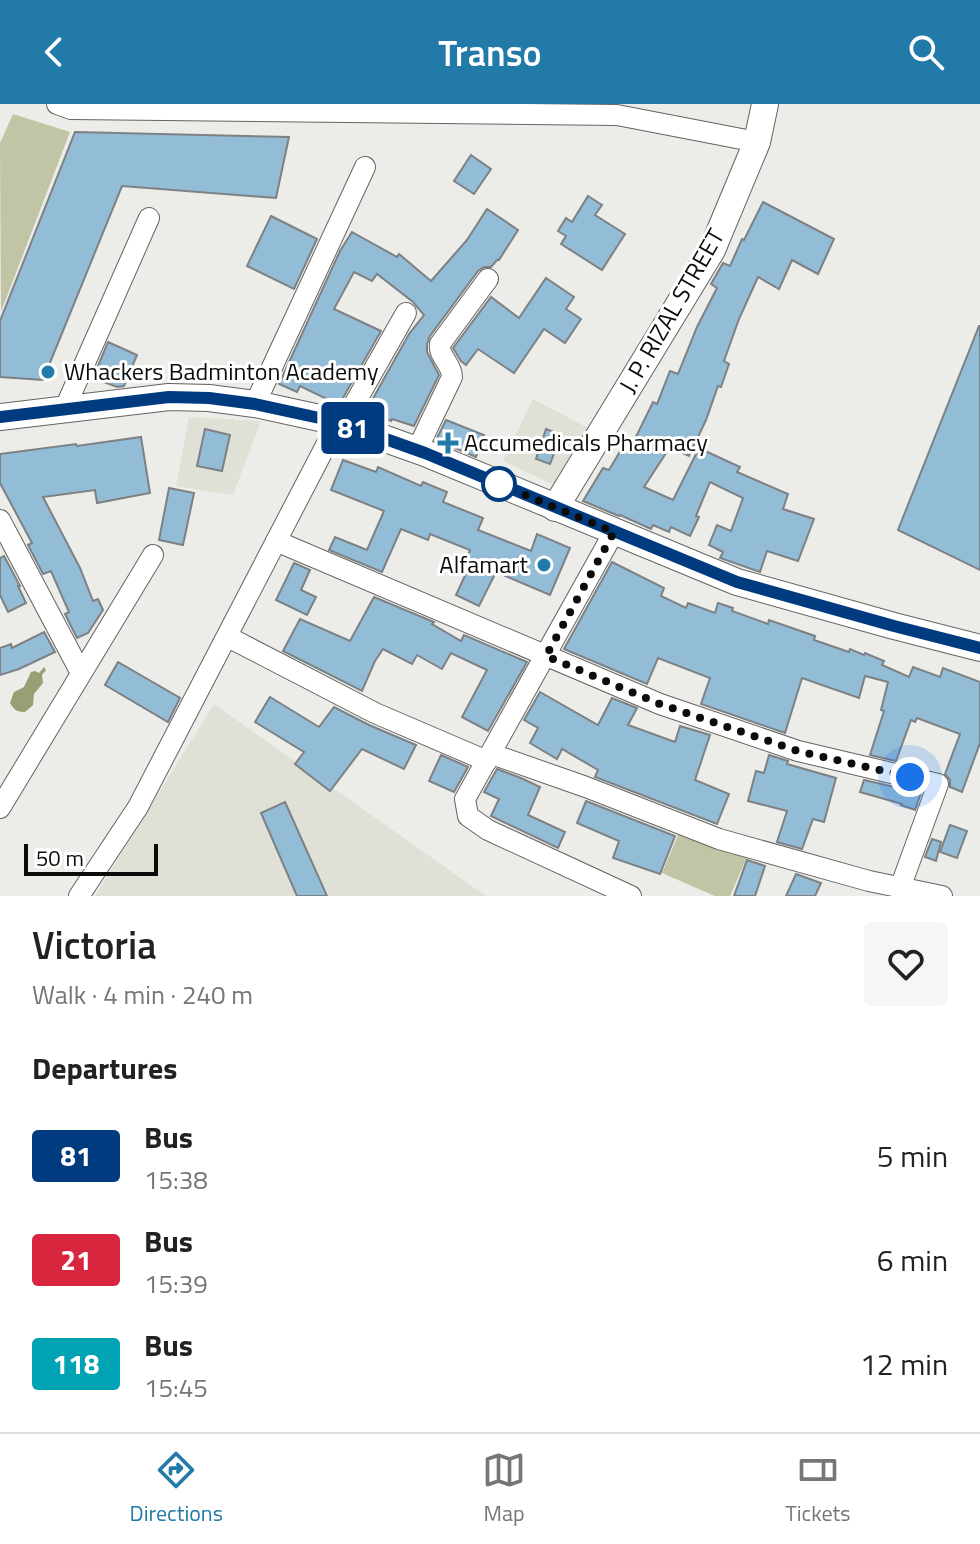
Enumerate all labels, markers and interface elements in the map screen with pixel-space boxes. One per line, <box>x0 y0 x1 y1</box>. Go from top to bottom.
text: Transo <box>438 25 542 80</box>
icon: back <box>32 30 76 74</box>
icon: search <box>904 30 948 74</box>
street label: J. P. RIZAL STREET <box>609 221 733 399</box>
place label: Whackers Badminton Academy <box>64 353 379 389</box>
marker: Whackers Badminton Academy <box>39 363 57 381</box>
line badge: 81 <box>317 402 389 454</box>
text: 81 <box>337 406 369 449</box>
place label: Accumedicals Pharmacy <box>464 424 708 460</box>
marker: Accumedicals Pharmacy <box>439 434 457 452</box>
unlabelled marker <box>482 467 516 501</box>
place label: Alfamart <box>439 546 529 582</box>
marker: Alfamart <box>535 556 553 574</box>
your location <box>890 757 930 797</box>
scale bar <box>24 840 158 876</box>
text: 50 m <box>36 841 84 875</box>
text: Victoria <box>32 916 156 974</box>
button: heart <box>864 922 948 1006</box>
text: Walk · 4 min · 240 m <box>32 975 253 1014</box>
text: Departures <box>32 1045 177 1091</box>
text: Bus <box>144 1114 193 1160</box>
text: 5 min <box>877 1133 948 1179</box>
text: 81 <box>60 1134 92 1177</box>
text: 15:38 <box>144 1160 208 1199</box>
text: Bus <box>144 1218 193 1264</box>
text: 6 min <box>877 1237 948 1283</box>
text: 21 <box>60 1238 92 1281</box>
text: 15:39 <box>144 1264 208 1303</box>
text: Bus <box>144 1322 193 1368</box>
text: 12 min <box>860 1341 948 1387</box>
text: 118 <box>52 1342 100 1385</box>
text: 15:45 <box>144 1368 208 1407</box>
tab: Directions <box>130 1448 223 1530</box>
tab: Map <box>482 1448 526 1530</box>
tab: Tickets <box>785 1448 850 1530</box>

